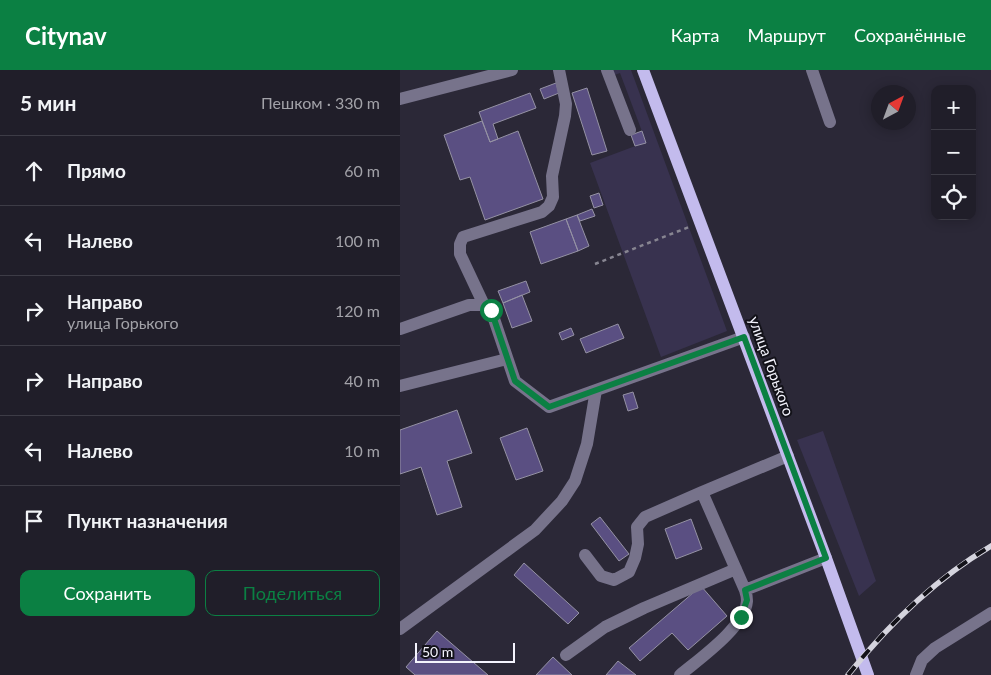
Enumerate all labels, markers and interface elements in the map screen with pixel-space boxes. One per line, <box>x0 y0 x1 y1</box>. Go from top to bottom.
text: Citynav <box>25 21 107 50</box>
text: Карта <box>671 24 719 46</box>
text: Маршрут <box>747 24 826 46</box>
text: Сохранённые <box>854 24 966 46</box>
north arrow <box>871 85 916 130</box>
map controls <box>931 85 976 220</box>
button: + <box>931 85 976 130</box>
text: 5 мин <box>20 90 77 115</box>
text: Пешком · 330 m <box>261 93 380 112</box>
button: − <box>931 130 976 175</box>
icon: ahead <box>20 157 48 185</box>
text: Прямо <box>67 159 126 182</box>
text: 60 m <box>344 161 380 180</box>
button: locate <box>931 175 976 220</box>
icon: left <box>20 227 48 255</box>
text: Налево <box>67 229 133 252</box>
text: 100 m <box>335 231 380 250</box>
text: Направо <box>67 290 143 313</box>
icon: right <box>20 297 48 325</box>
route start <box>480 299 503 322</box>
text: 120 m <box>335 301 380 320</box>
text: улица Горького <box>67 313 179 332</box>
street label: улица Горького <box>746 314 798 418</box>
icon: right <box>20 367 48 395</box>
text: Направо <box>67 369 143 392</box>
text: 40 m <box>344 371 380 390</box>
icon: left <box>20 437 48 465</box>
text: Налево <box>67 439 133 462</box>
text: 10 m <box>344 441 380 460</box>
icon: arrive <box>20 507 48 535</box>
text: Пункт назначения <box>67 509 228 532</box>
button: Сохранить <box>20 570 195 616</box>
button: Поделиться <box>205 570 380 616</box>
route end <box>730 606 753 629</box>
scale bar <box>415 640 515 663</box>
text: 50 m <box>422 643 453 660</box>

